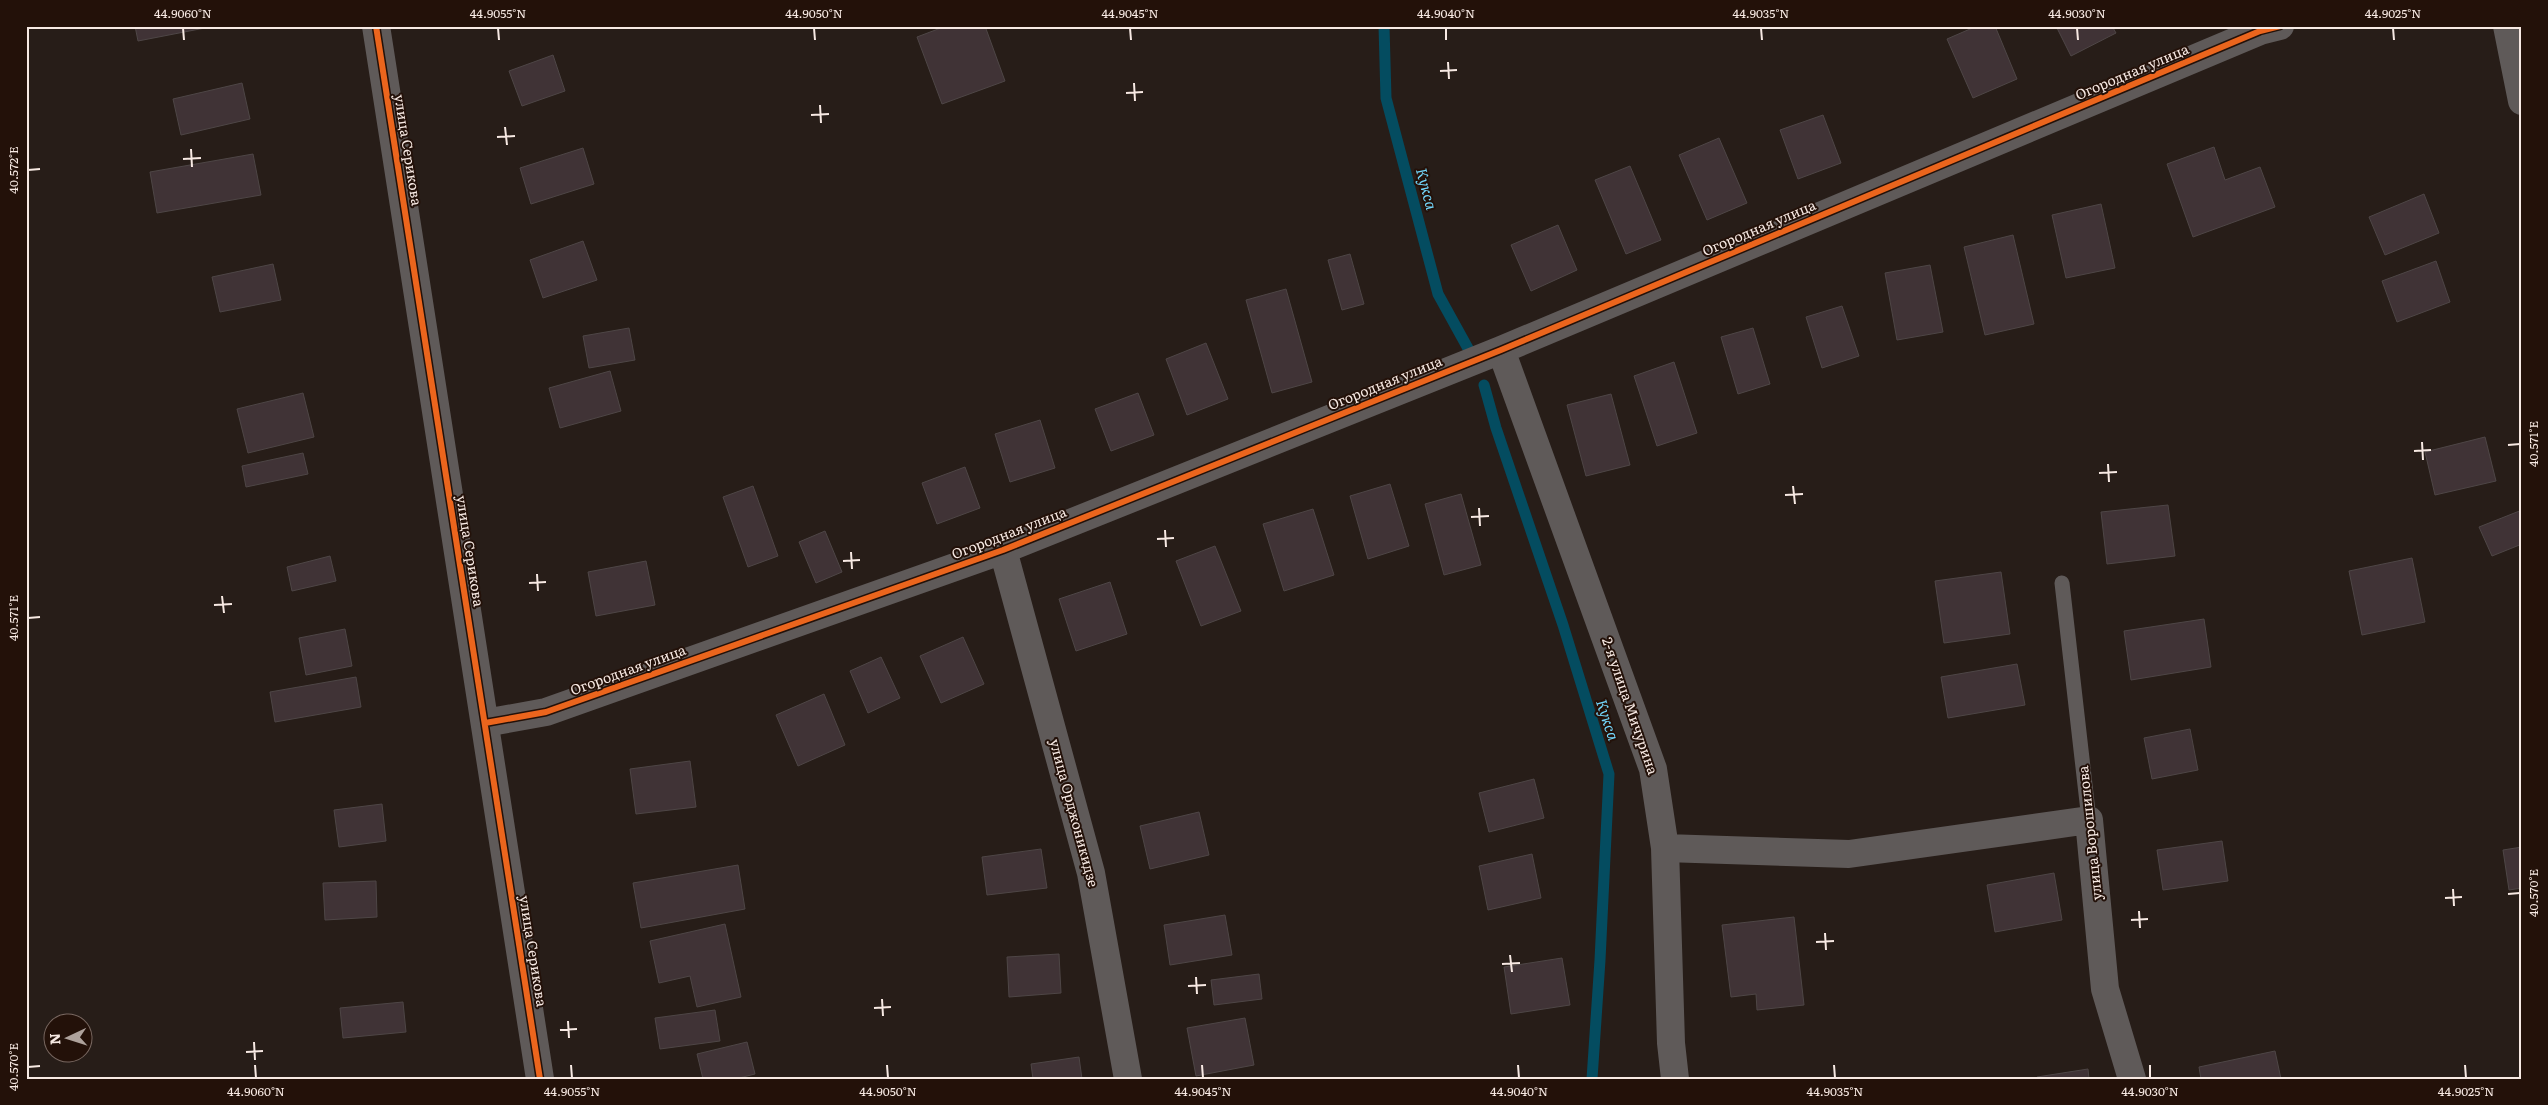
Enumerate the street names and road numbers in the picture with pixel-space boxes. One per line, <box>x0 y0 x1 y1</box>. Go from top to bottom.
street label: Огородная улица <box>2072 38 2192 104</box>
street label: улица Серикова <box>390 93 428 207</box>
street label: Огородная улица <box>1699 194 1819 260</box>
street label: Огородная улица <box>1324 350 1445 414</box>
street label: улица Серикова <box>452 494 490 608</box>
street label: Огородная улица <box>948 501 1070 563</box>
street label: 2-я улица Мичурина <box>1598 634 1664 777</box>
street label: Огородная улица <box>567 639 689 699</box>
street label: улица Орджоникидзе <box>1046 736 1104 889</box>
street label: улица Ворошилова <box>2072 764 2106 901</box>
street label: улица Серикова <box>515 894 553 1008</box>

